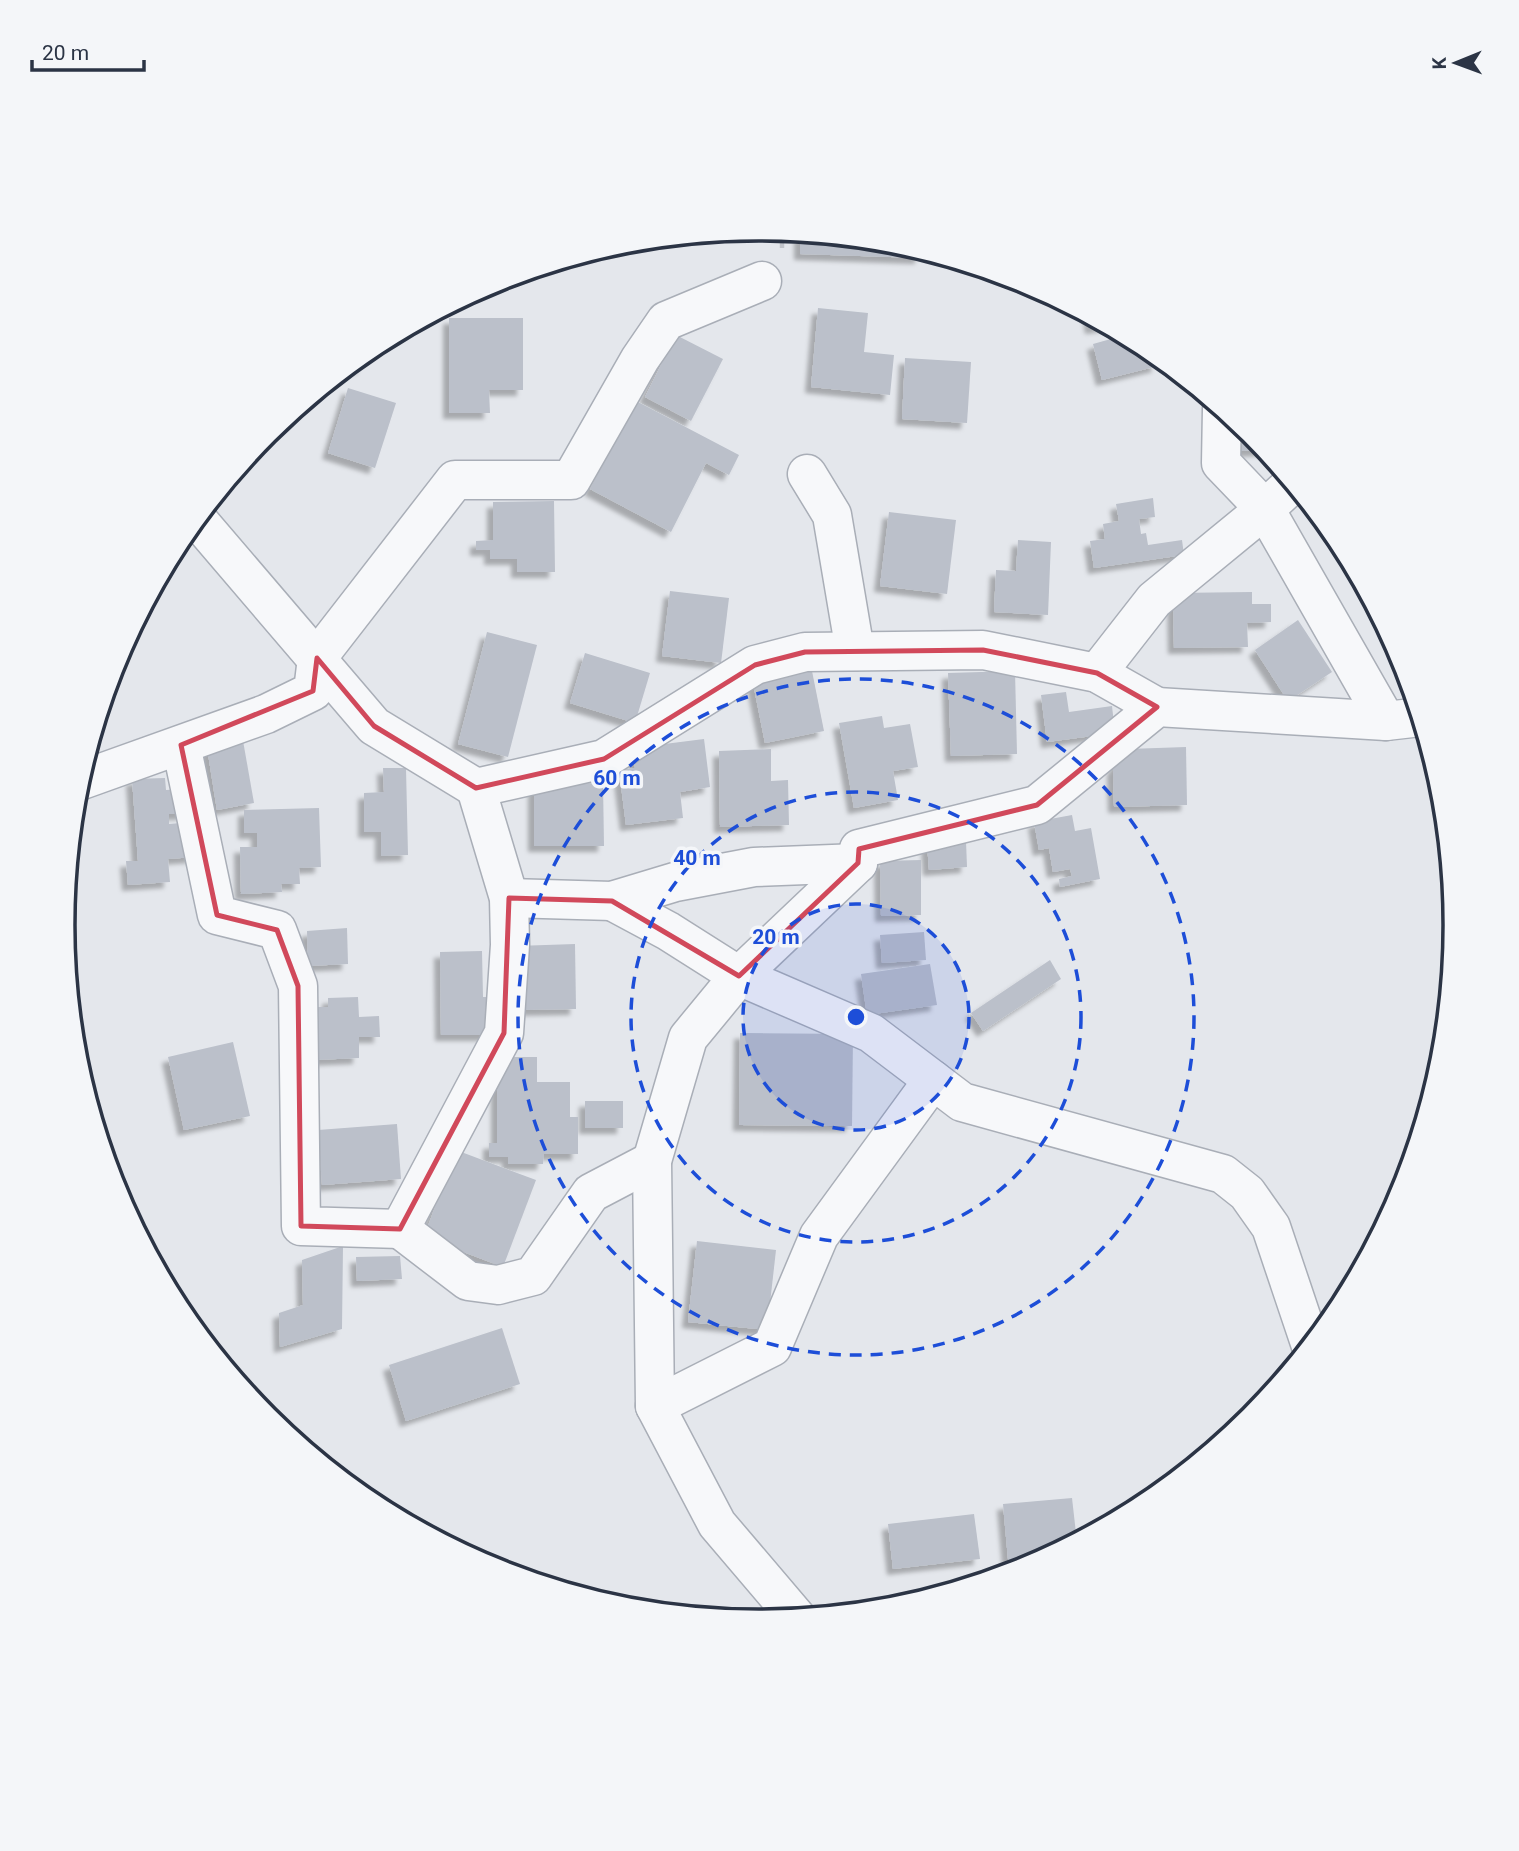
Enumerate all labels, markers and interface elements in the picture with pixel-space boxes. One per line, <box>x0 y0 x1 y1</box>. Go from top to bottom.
scale bar <box>32 28 144 72</box>
north arrow <box>1421 28 1491 98</box>
text: 20 m <box>42 41 89 65</box>
text: K <box>1428 56 1451 70</box>
text: 60 m <box>593 766 641 790</box>
text: 40 m <box>673 846 721 870</box>
text: 20 m <box>752 925 800 949</box>
centre of rings <box>844 1005 868 1029</box>

